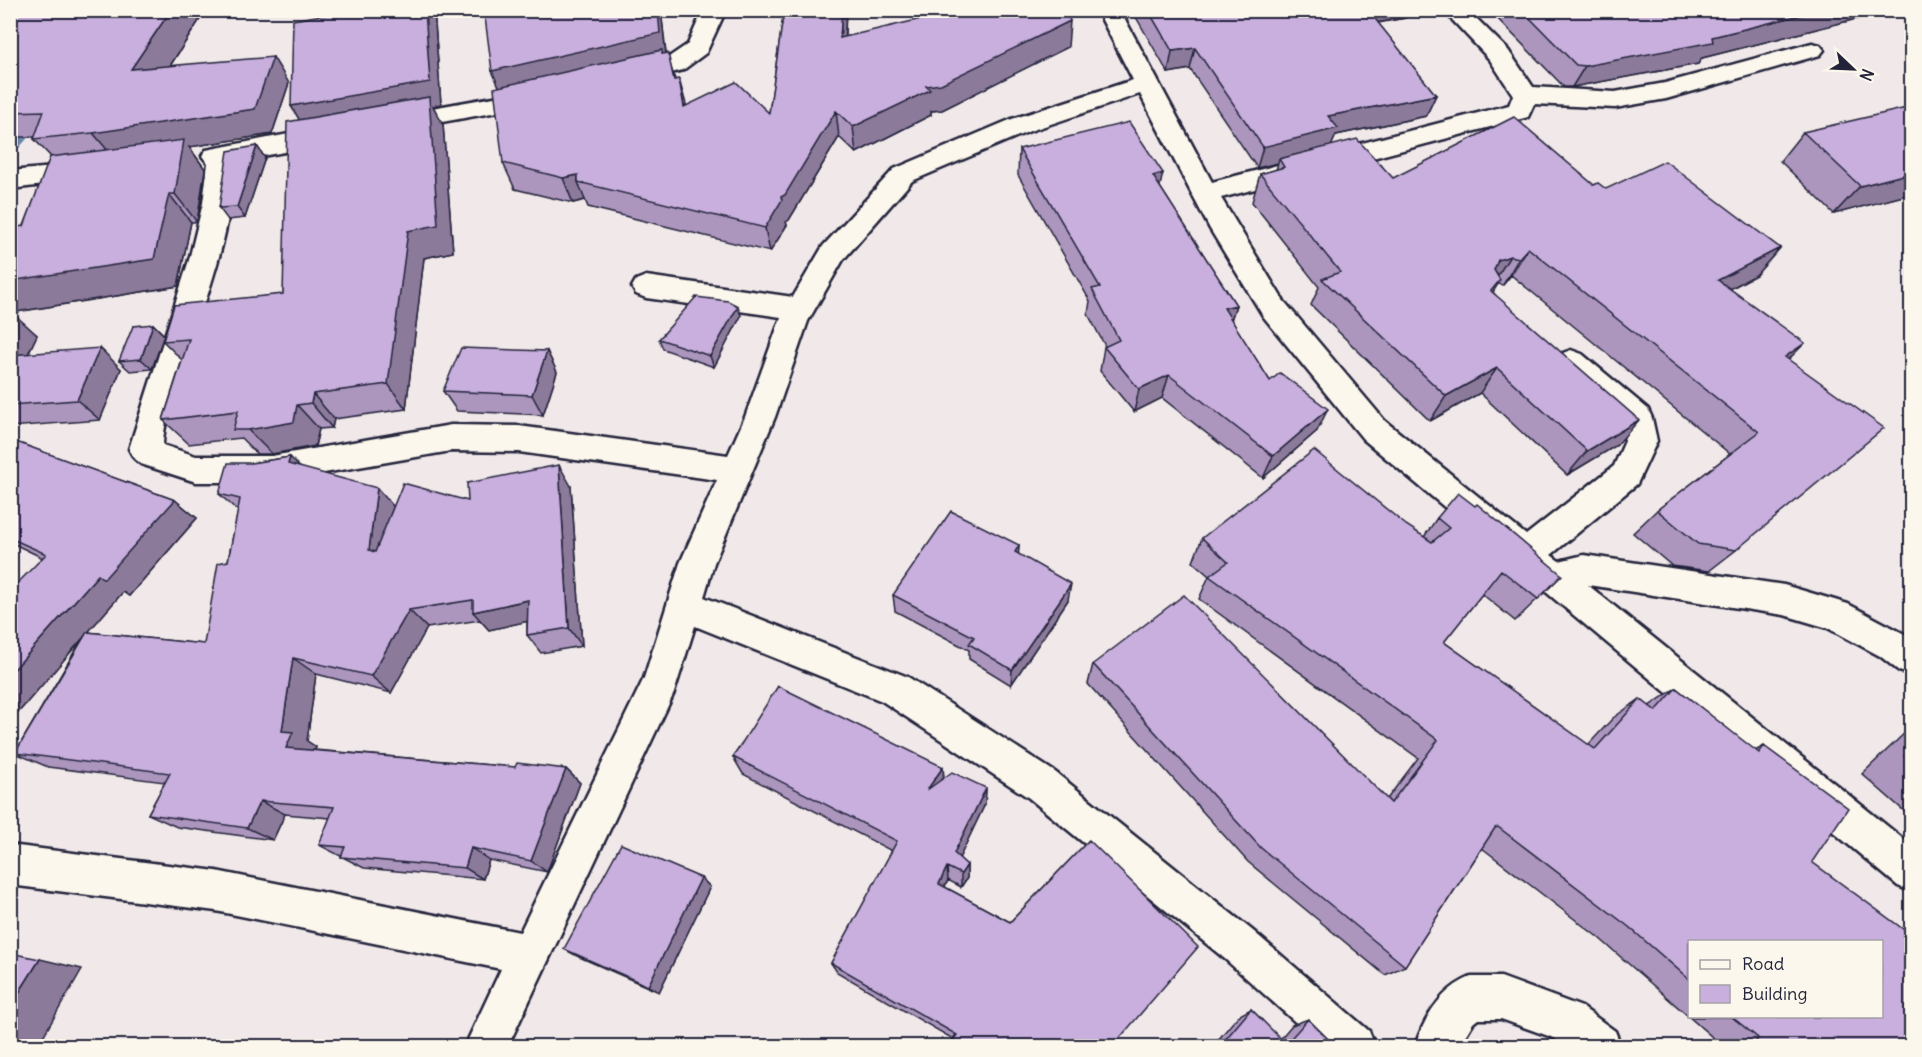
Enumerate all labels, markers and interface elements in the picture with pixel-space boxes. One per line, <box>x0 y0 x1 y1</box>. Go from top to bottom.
north arrow <box>1823 39 1883 99</box>
text: N <box>1855 66 1878 84</box>
legend <box>1688 940 1883 1018</box>
text: Road <box>1742 952 1785 975</box>
text: Building <box>1742 982 1807 1005</box>

